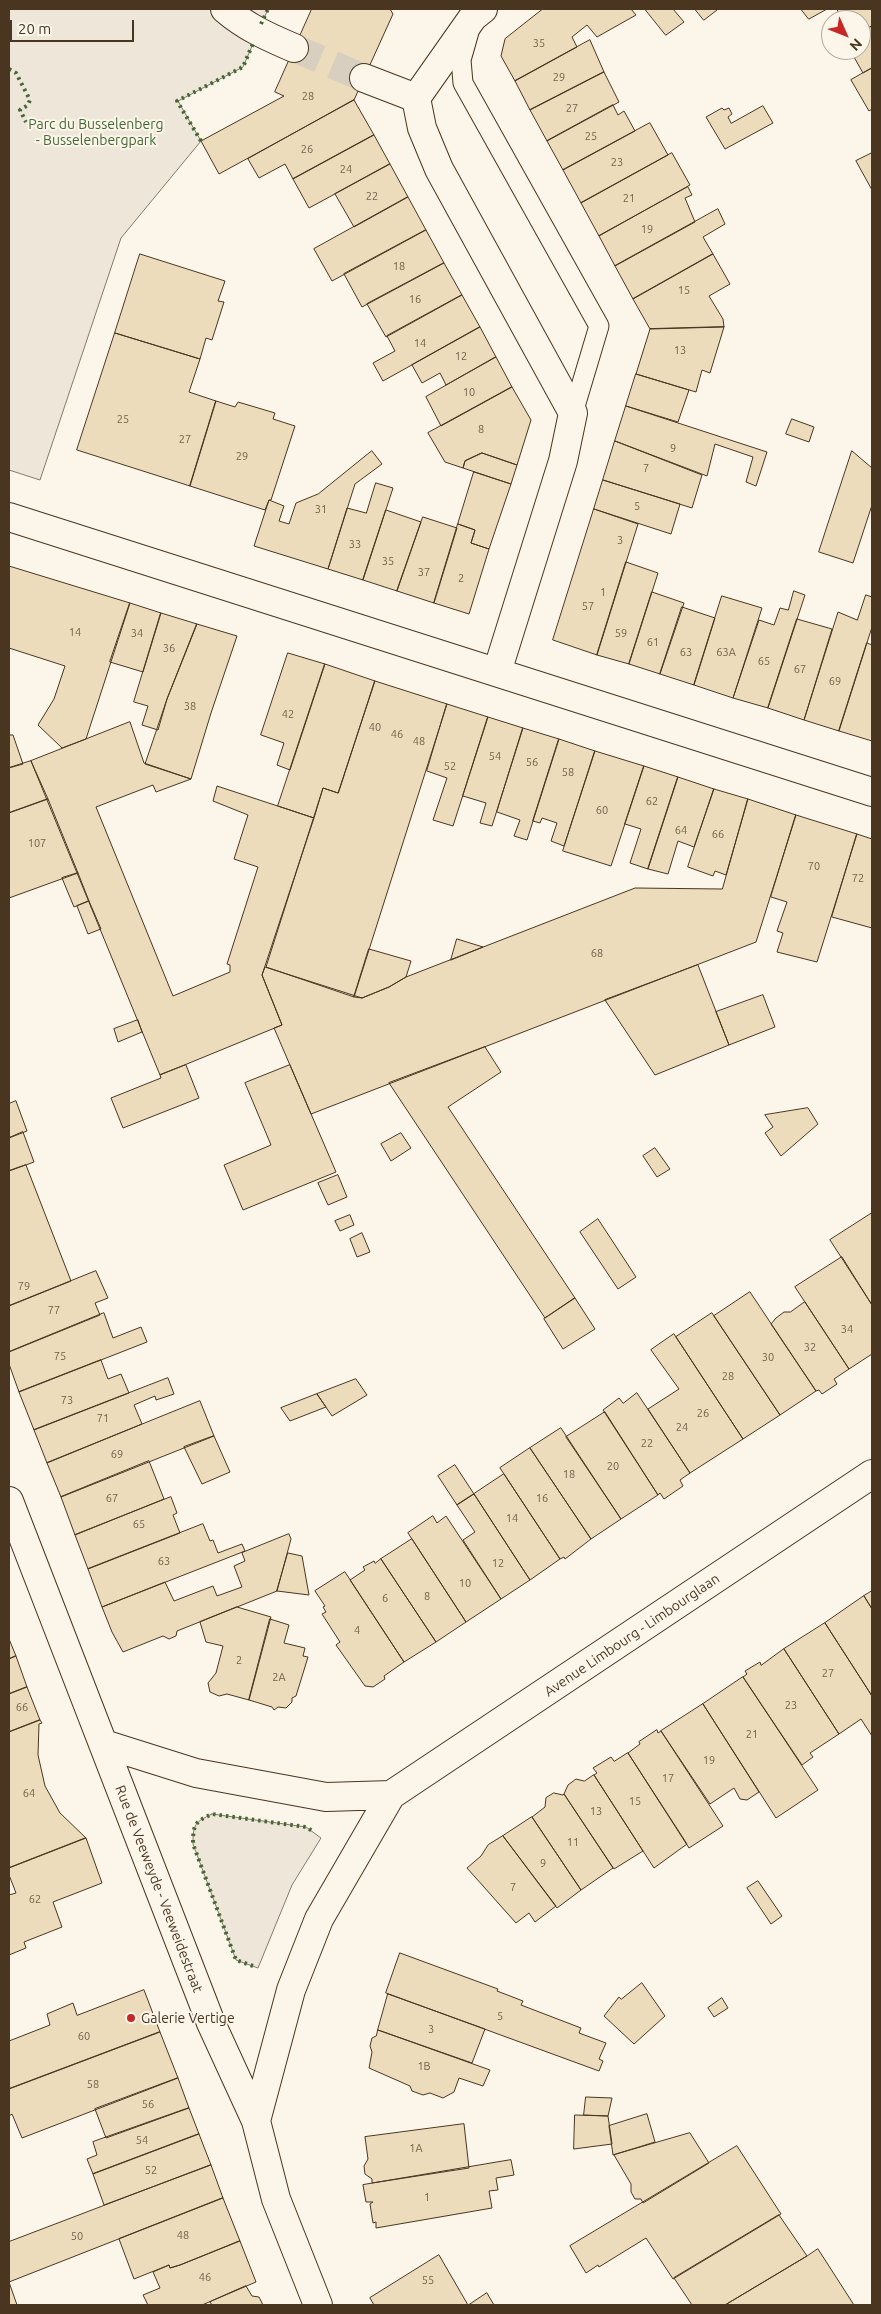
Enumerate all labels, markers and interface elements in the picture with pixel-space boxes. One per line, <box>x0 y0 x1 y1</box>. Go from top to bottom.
scale bar <box>12 10 136 42</box>
north arrow <box>821 10 871 60</box>
text: 20 m <box>18 20 51 37</box>
text: N <box>847 35 865 54</box>
house number: 35 <box>533 36 545 50</box>
house number: 29 <box>553 70 565 84</box>
house number: 28 <box>302 89 314 103</box>
house number: 27 <box>566 101 578 115</box>
park label: Parc du Busselenberg - Busselenbergpark <box>28 116 164 148</box>
house number: 25 <box>585 129 597 143</box>
house number: 26 <box>301 142 313 156</box>
house number: 23 <box>611 155 623 169</box>
house number: 24 <box>340 162 352 176</box>
house number: 22 <box>366 189 378 203</box>
house number: 21 <box>623 191 635 205</box>
house number: 19 <box>641 222 653 236</box>
house number: 18 <box>393 259 405 273</box>
house number: 15 <box>678 283 690 297</box>
house number: 16 <box>409 292 421 306</box>
house number: 14 <box>414 336 426 350</box>
house number: 13 <box>674 343 686 357</box>
house number: 12 <box>455 349 467 363</box>
house number: 10 <box>463 385 475 399</box>
house number: 25 <box>117 412 129 426</box>
house number: 8 <box>478 422 484 436</box>
house number: 27 <box>179 432 191 446</box>
house number: 9 <box>670 441 676 455</box>
house number: 29 <box>236 449 248 463</box>
house number: 7 <box>643 461 649 475</box>
house number: 5 <box>634 499 640 513</box>
house number: 31 <box>315 502 327 516</box>
house number: 3 <box>617 533 623 547</box>
house number: 33 <box>349 537 361 551</box>
house number: 35 <box>382 554 394 568</box>
house number: 37 <box>418 565 430 579</box>
house number: 2 <box>458 571 464 585</box>
house number: 1 <box>600 585 606 599</box>
house number: 57 <box>582 599 594 613</box>
house number: 14 <box>69 625 81 639</box>
house number: 34 <box>131 626 143 640</box>
house number: 59 <box>615 626 627 640</box>
house number: 61 <box>647 635 659 649</box>
house number: 36 <box>163 641 175 655</box>
house number: 63 <box>680 645 692 659</box>
house number: 63A <box>716 645 736 659</box>
house number: 65 <box>758 654 770 668</box>
house number: 67 <box>794 662 806 676</box>
house number: 69 <box>829 674 841 688</box>
house number: 38 <box>184 699 196 713</box>
house number: 42 <box>282 707 294 721</box>
house number: 40 <box>369 720 381 734</box>
house number: 46 <box>391 727 403 741</box>
house number: 48 <box>413 734 425 748</box>
house number: 54 <box>489 749 501 763</box>
house number: 56 <box>526 755 538 769</box>
house number: 52 <box>444 759 456 773</box>
house number: 58 <box>562 765 574 779</box>
house number: 62 <box>646 794 658 808</box>
house number: 60 <box>596 803 608 817</box>
house number: 64 <box>675 823 687 837</box>
house number: 66 <box>712 827 724 841</box>
house number: 107 <box>28 836 46 850</box>
house number: 70 <box>808 859 820 873</box>
house number: 72 <box>852 871 864 885</box>
house number: 68 <box>591 946 603 960</box>
house number: 79 <box>18 1279 30 1293</box>
house number: 77 <box>48 1303 60 1317</box>
house number: 34 <box>841 1322 853 1336</box>
house number: 32 <box>804 1340 816 1354</box>
house number: 75 <box>54 1349 66 1363</box>
house number: 30 <box>762 1350 774 1364</box>
house number: 28 <box>722 1369 734 1383</box>
house number: 73 <box>61 1393 73 1407</box>
house number: 26 <box>697 1406 709 1420</box>
house number: 71 <box>97 1411 109 1425</box>
house number: 24 <box>676 1420 688 1434</box>
house number: 22 <box>641 1436 653 1450</box>
house number: 69 <box>111 1447 123 1461</box>
house number: 20 <box>607 1459 619 1473</box>
house number: 18 <box>563 1467 575 1481</box>
house number: 67 <box>106 1491 118 1505</box>
house number: 16 <box>536 1491 548 1505</box>
house number: 14 <box>506 1511 518 1525</box>
house number: 65 <box>133 1517 145 1531</box>
house number: 63 <box>158 1554 170 1568</box>
house number: 12 <box>492 1556 504 1570</box>
street label: Avenue Limbourg - Limbourglaan <box>541 1570 723 1700</box>
house number: 10 <box>459 1576 471 1590</box>
house number: 8 <box>424 1589 430 1603</box>
house number: 6 <box>382 1591 388 1605</box>
house number: 4 <box>354 1623 360 1637</box>
house number: 2 <box>236 1653 242 1667</box>
house number: 27 <box>822 1666 834 1680</box>
house number: 2A <box>272 1670 286 1684</box>
house number: 23 <box>785 1698 797 1712</box>
house number: 66 <box>16 1700 28 1714</box>
house number: 21 <box>746 1727 758 1741</box>
house number: 19 <box>703 1753 715 1767</box>
house number: 17 <box>662 1771 674 1785</box>
street label: Rue de Veeweyde - Veeweidestraat <box>112 1783 206 1995</box>
house number: 64 <box>23 1786 35 1800</box>
house number: 15 <box>629 1794 641 1808</box>
house number: 13 <box>590 1804 602 1818</box>
house number: 11 <box>567 1835 579 1849</box>
house number: 9 <box>540 1856 546 1870</box>
house number: 7 <box>510 1880 516 1894</box>
house number: 62 <box>29 1892 41 1906</box>
house number: 5 <box>497 2009 503 2023</box>
place label: Galerie Vertige <box>141 2010 235 2026</box>
marker: Galerie Vertige <box>125 2012 137 2024</box>
house number: 3 <box>428 2022 434 2036</box>
house number: 60 <box>78 2029 90 2043</box>
house number: 1B <box>417 2059 431 2073</box>
house number: 58 <box>87 2077 99 2091</box>
house number: 56 <box>142 2097 154 2111</box>
house number: 54 <box>136 2133 148 2147</box>
house number: 1A <box>409 2141 423 2155</box>
house number: 52 <box>145 2163 157 2177</box>
house number: 1 <box>424 2190 430 2204</box>
house number: 48 <box>177 2228 189 2242</box>
house number: 50 <box>71 2229 83 2243</box>
house number: 46 <box>199 2270 211 2284</box>
house number: 55 <box>422 2273 434 2287</box>

